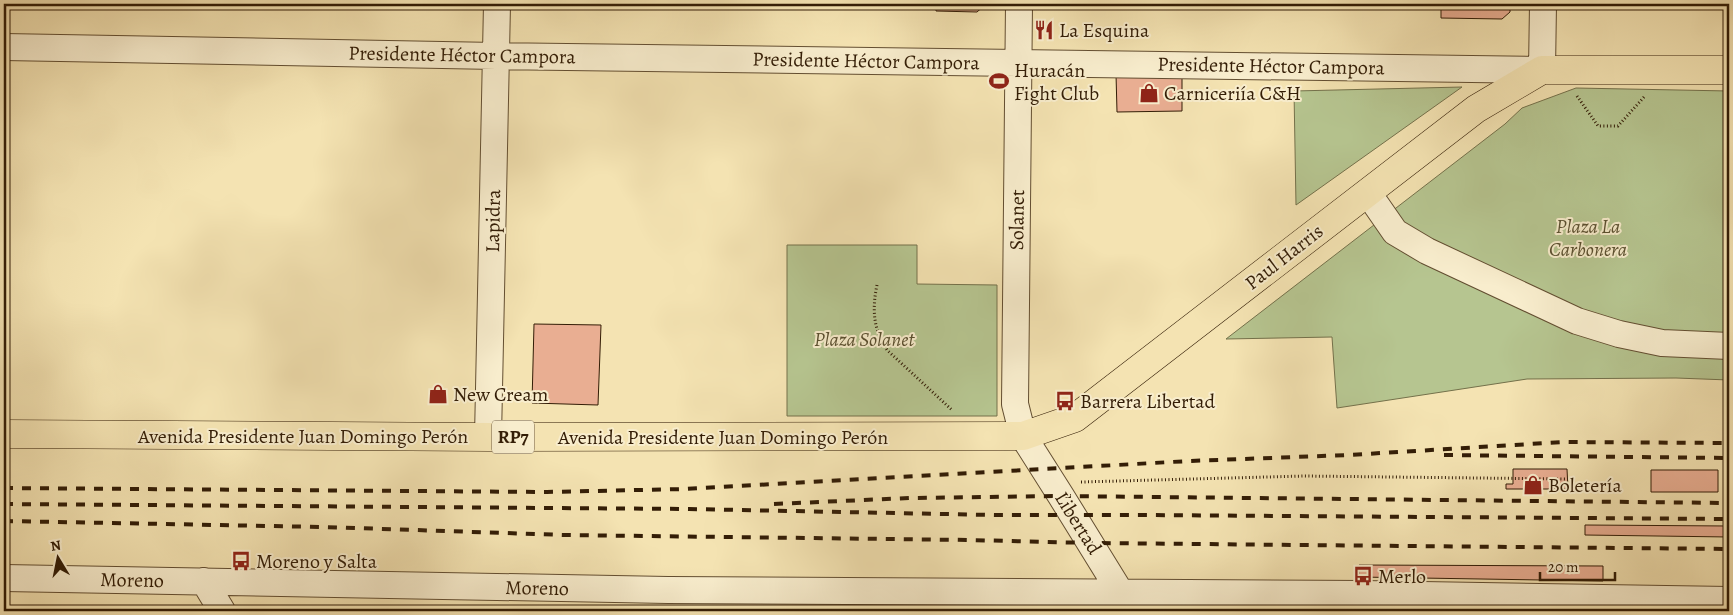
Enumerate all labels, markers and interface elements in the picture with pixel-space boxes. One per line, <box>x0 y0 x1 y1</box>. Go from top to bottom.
place label: La Esquina <box>1059 17 1150 44</box>
restaurant icon: La Esquina <box>1033 19 1055 41</box>
street label: Presidente Héctor Campora <box>348 40 576 70</box>
street label: Presidente Héctor Campora <box>752 46 980 76</box>
street label: Presidente Héctor Campora <box>1157 51 1385 81</box>
place label: Huracán Fight Club <box>1014 57 1099 107</box>
sports icon: Huracán Fight Club <box>988 70 1010 92</box>
place label: Carniceriía C&H <box>1164 80 1301 107</box>
shop icon: Carniceriía C&H <box>1138 82 1160 104</box>
street label: Lapidra <box>479 189 507 253</box>
street label: Solanet <box>1003 189 1031 251</box>
park label: Plaza La Carbonera <box>1549 213 1627 263</box>
street label: Paul Harris <box>1239 218 1329 296</box>
park label: Plaza Solanet <box>814 326 915 353</box>
place label: New Cream <box>453 381 549 408</box>
shop icon: New Cream <box>427 383 449 405</box>
place label: Barrera Libertad <box>1080 388 1216 415</box>
bus stop icon: Barrera Libertad <box>1054 390 1076 412</box>
road number: RP7 <box>492 421 534 454</box>
street label: Avenida Presidente Juan Domingo Perón <box>137 423 468 450</box>
street label: Avenida Presidente Juan Domingo Perón <box>557 424 888 451</box>
place label: Boletería <box>1548 472 1622 499</box>
shop icon: Boletería <box>1522 474 1544 496</box>
street label: Libertad <box>1048 486 1108 560</box>
north arrow <box>32 532 82 582</box>
text: N <box>49 535 63 556</box>
place label: Moreno y Salta <box>256 548 378 575</box>
bus stop icon: Moreno y Salta <box>230 550 252 572</box>
scale bar <box>1540 550 1616 582</box>
text: 20 m <box>1548 557 1579 577</box>
place label: Merlo <box>1378 563 1426 590</box>
bus stop icon: Merlo <box>1352 565 1374 587</box>
street label: Moreno <box>100 566 164 594</box>
street label: Moreno <box>505 574 569 602</box>

